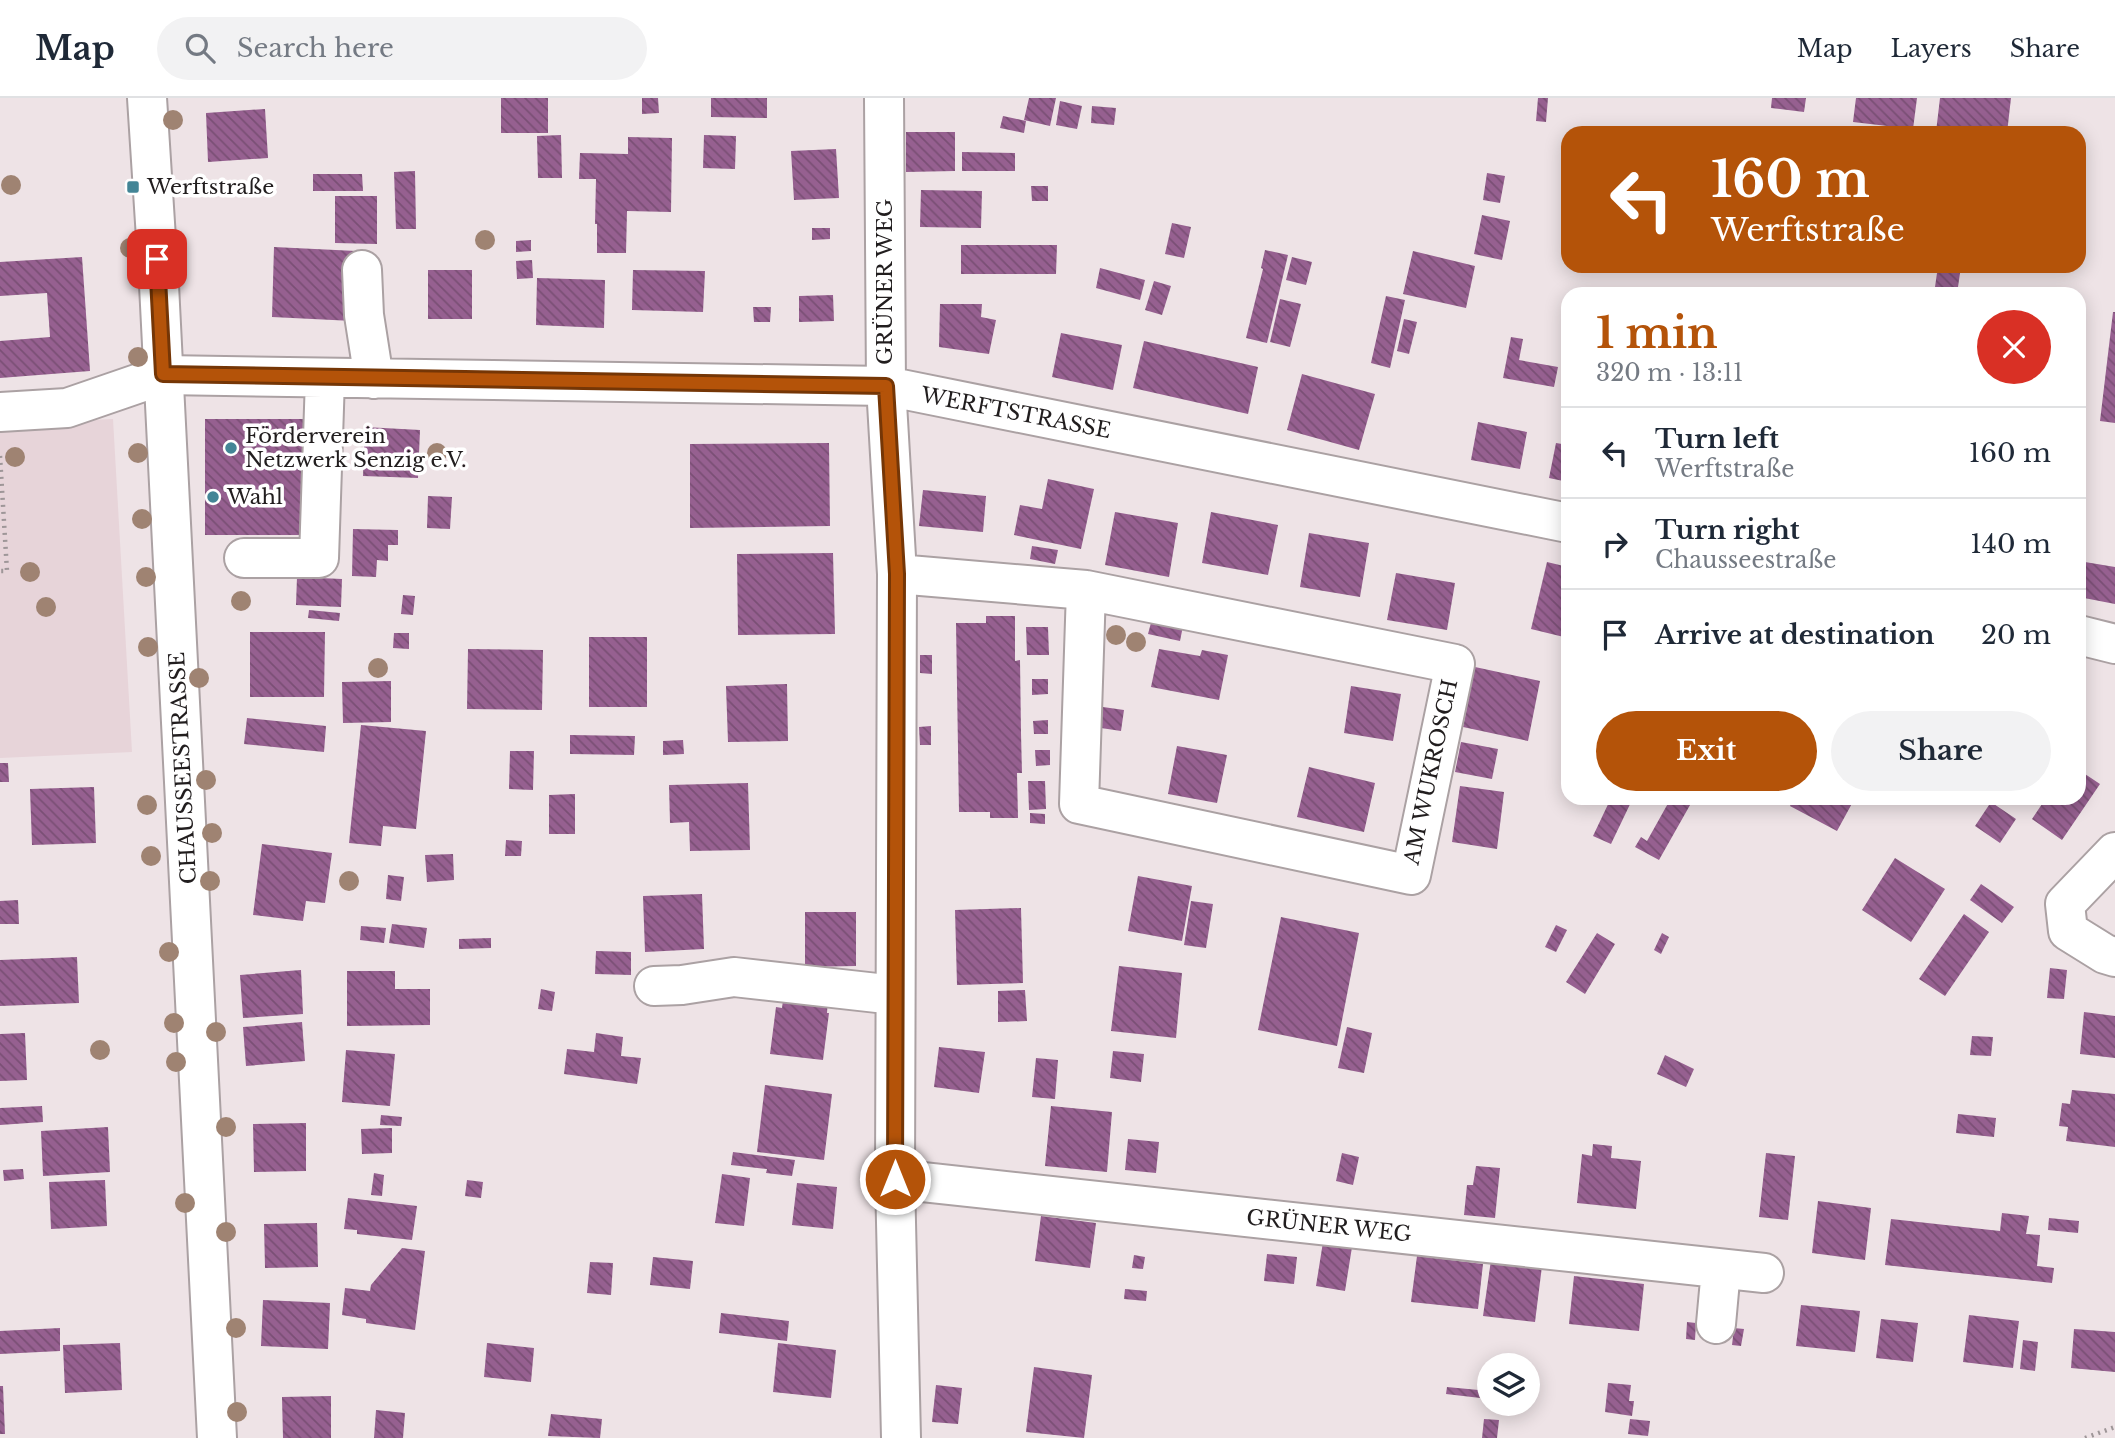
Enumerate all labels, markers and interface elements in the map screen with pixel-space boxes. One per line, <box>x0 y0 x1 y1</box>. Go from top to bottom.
search box <box>157 17 647 80</box>
text: Map <box>35 28 115 69</box>
icon: search <box>181 29 219 67</box>
text: Search here <box>237 32 394 64</box>
text: Map <box>1797 34 1853 63</box>
text: Layers <box>1891 34 1972 63</box>
text: Share <box>2010 34 2080 63</box>
text: 160 m <box>1711 149 1870 210</box>
icon: left <box>1596 154 1687 245</box>
place label: Werftstraße <box>146 174 274 200</box>
marker: Werftstraße <box>125 179 141 195</box>
street label: GRÜNER WEG <box>872 199 898 365</box>
text: Werftstraße <box>1711 210 1905 250</box>
pin <box>127 229 187 289</box>
icon: arrive <box>138 240 176 278</box>
text: 1 min <box>1596 307 1718 359</box>
button: close <box>1977 310 2051 384</box>
text: 320 m · 13:11 <box>1596 359 1743 387</box>
street label: WERFTSTRASSE <box>918 382 1113 444</box>
place label: Förderverein Netzwerk Senzig e.V. <box>245 423 467 473</box>
text: Turn left <box>1655 423 1779 455</box>
icon: left <box>1596 434 1634 472</box>
text: 160 m <box>1969 437 2051 469</box>
marker: Förderverein Netzwerk Senzig e.V. <box>223 440 239 456</box>
text: Werftstraße <box>1655 455 1794 483</box>
place label: Wahl <box>226 484 283 510</box>
marker: Wahl <box>205 489 221 505</box>
text: Turn right <box>1655 514 1800 546</box>
icon: right <box>1596 525 1634 563</box>
text: 140 m <box>1970 528 2051 560</box>
text: Chausseestraße <box>1655 546 1836 574</box>
icon: arrive <box>1596 616 1634 654</box>
text: Arrive at destination <box>1655 619 1935 651</box>
text: 20 m <box>1981 619 2051 651</box>
street label: CHAUSSEESTRASSE <box>164 651 202 885</box>
street label: AM WUKROSCH <box>1398 677 1463 868</box>
button: Exit <box>1596 711 1817 791</box>
button: Share <box>1831 711 2051 791</box>
position arrow <box>858 1142 932 1216</box>
street label: GRÜNER WEG <box>1245 1204 1413 1248</box>
map controls <box>1477 1353 1540 1416</box>
button: layers <box>1477 1353 1540 1416</box>

